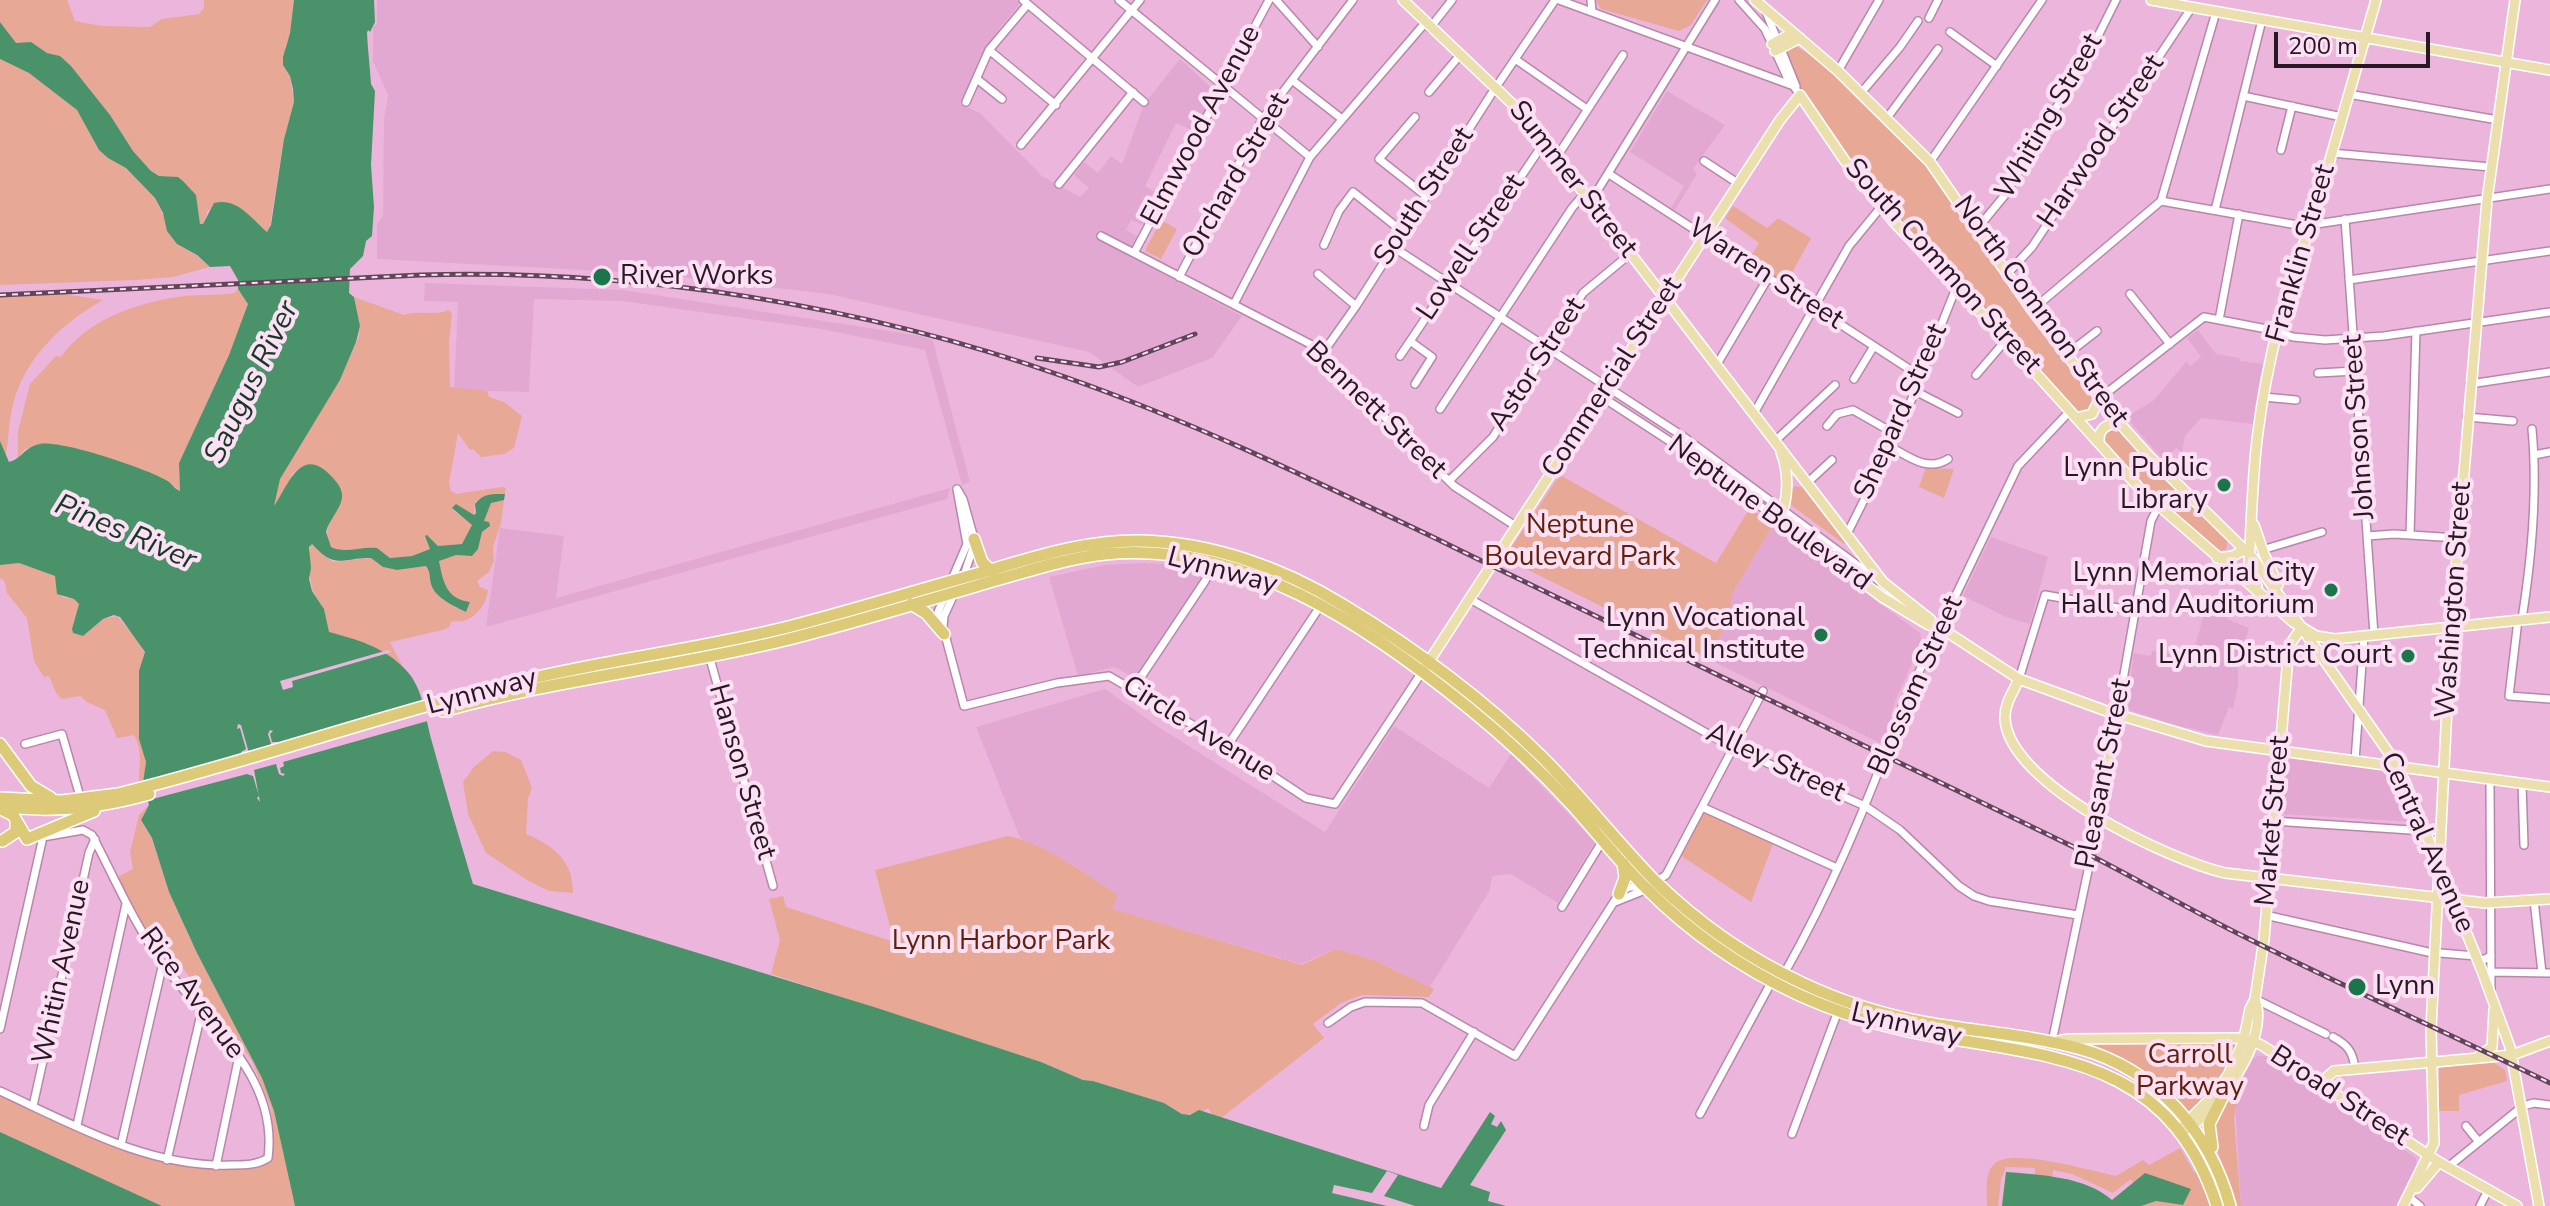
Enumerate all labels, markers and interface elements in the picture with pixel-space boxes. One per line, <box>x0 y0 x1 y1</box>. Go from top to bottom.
scale bar <box>2278 16 2434 66</box>
street label: Elmwood Avenue <box>1135 20 1269 232</box>
street label: Whiting Street <box>1989 28 2111 206</box>
text: 200 m <box>2288 30 2358 62</box>
street label: Harwood Street <box>2032 49 2172 235</box>
street label: Orchard Street <box>1176 88 1298 264</box>
street label: Summer Street <box>1500 95 1644 265</box>
street label: South Street <box>1368 122 1482 272</box>
street label: South Common Street <box>1837 153 2047 381</box>
street label: Franklin Street <box>2260 161 2344 347</box>
street label: Lowell Street <box>1411 169 1533 327</box>
street label: North Common Street <box>1945 190 2135 434</box>
street label: Warren Street <box>1681 212 1849 338</box>
place label: River Works <box>620 260 774 294</box>
marker: River Works <box>591 266 613 288</box>
street label: Commercial Street <box>1536 271 1690 485</box>
street label: Astor Street <box>1482 292 1594 438</box>
water label: Saugus River <box>198 296 308 470</box>
street label: Shepard Street <box>1848 319 1956 505</box>
street label: Johnson Street <box>2337 334 2383 520</box>
street label: Bennett Street <box>1297 335 1453 487</box>
street label: Neptune Boulevard <box>1661 429 1877 599</box>
place label: Lynn Public Library <box>2063 452 2208 518</box>
marker: Lynn Public Library <box>2215 476 2233 494</box>
street label: Washington Street <box>2430 481 2480 719</box>
water label: Pines River <box>49 488 201 580</box>
park label: Neptune Boulevard Park <box>1484 509 1676 575</box>
street label: Lynnway <box>1163 541 1281 603</box>
place label: Lynn Memorial City Hall and Auditorium <box>2060 557 2315 623</box>
marker: Lynn Memorial City Hall and Auditorium <box>2322 581 2340 599</box>
street label: Blossom Street <box>1862 591 1972 781</box>
place label: Lynn Vocational Technical Institute <box>1578 602 1805 668</box>
marker: Lynn Vocational Technical Institute <box>1812 626 1830 644</box>
place label: Lynn District Court <box>2158 639 2392 673</box>
marker: Lynn District Court <box>2399 647 2417 665</box>
street label: Lynnway <box>423 662 541 724</box>
street label: Circle Avenue <box>1115 670 1281 790</box>
street label: Pleasant Street <box>2070 676 2140 872</box>
street label: Hanson Street <box>700 681 782 863</box>
street label: Alley Street <box>1700 717 1850 811</box>
street label: Market Street <box>2250 734 2298 908</box>
street label: Central Avenue <box>2371 748 2481 938</box>
street label: Whitin Avenue <box>27 877 99 1067</box>
street label: Rice Avenue <box>131 922 251 1066</box>
park label: Lynn Harbor Park <box>892 925 1110 959</box>
place label: Lynn <box>2375 970 2435 1004</box>
marker: Lynn <box>2346 976 2368 998</box>
street label: Lynnway <box>1847 997 1965 1055</box>
park label: Carroll Parkway <box>2136 1039 2244 1105</box>
street label: Broad Street <box>2263 1040 2415 1154</box>

